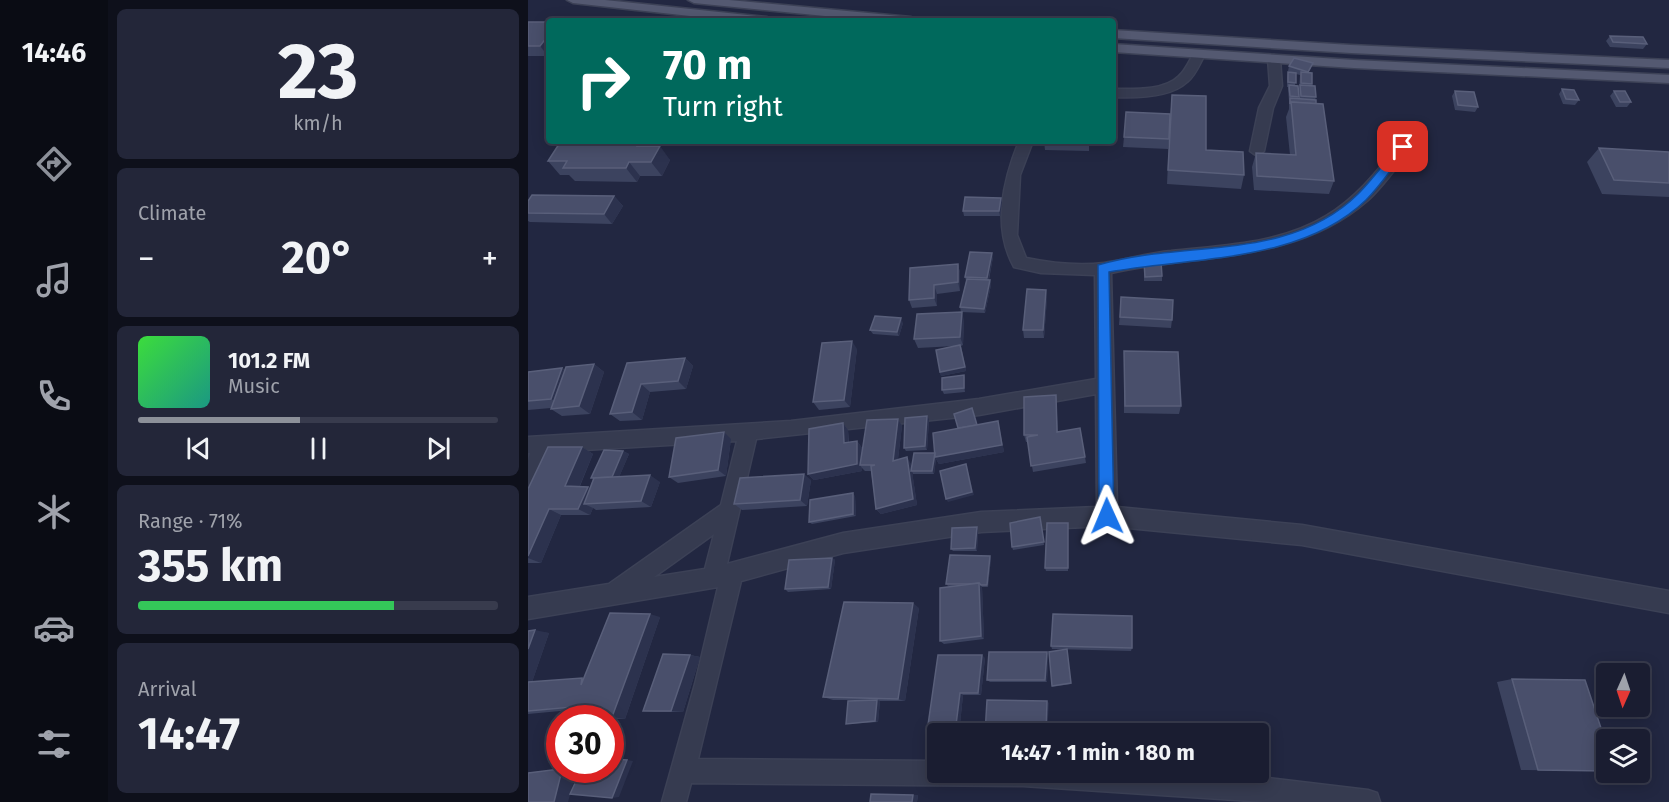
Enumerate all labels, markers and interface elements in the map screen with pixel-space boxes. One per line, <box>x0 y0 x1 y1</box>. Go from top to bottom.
text: 23 <box>278 25 358 119</box>
text: 14:46 <box>22 37 86 69</box>
text: 70 m <box>663 40 752 90</box>
icon: right <box>564 42 642 120</box>
text: Turn right <box>663 91 783 123</box>
text: km/h <box>293 111 343 135</box>
pin <box>1377 121 1428 172</box>
icon: arrive <box>1386 130 1419 163</box>
icon: directions <box>33 143 75 185</box>
text: Climate <box>138 201 206 225</box>
text: 20° <box>281 231 355 285</box>
text: − <box>138 239 155 279</box>
text: + <box>482 239 498 279</box>
icon: music <box>33 259 75 301</box>
text: 101.2 FM <box>228 347 310 374</box>
text: Music <box>228 374 280 398</box>
icon: phone <box>33 375 75 417</box>
icon: previous <box>182 432 215 465</box>
icon: pause <box>302 432 335 465</box>
icon: next <box>422 432 455 465</box>
position arrow <box>1075 484 1139 548</box>
icon: climate <box>33 491 75 533</box>
text: Range · 71% <box>138 509 243 533</box>
text: 355 km <box>138 539 283 593</box>
icon: car <box>33 607 75 649</box>
north arrow <box>1596 663 1650 717</box>
map controls <box>1596 663 1650 783</box>
text: Arrival <box>138 677 197 701</box>
speed limit sign: 30 <box>546 705 624 783</box>
text: 14:47 <box>138 707 240 761</box>
icon: filters <box>33 723 75 765</box>
button: layers <box>1596 729 1650 783</box>
text: 14:47 · 1 min · 180 m <box>1001 739 1195 766</box>

